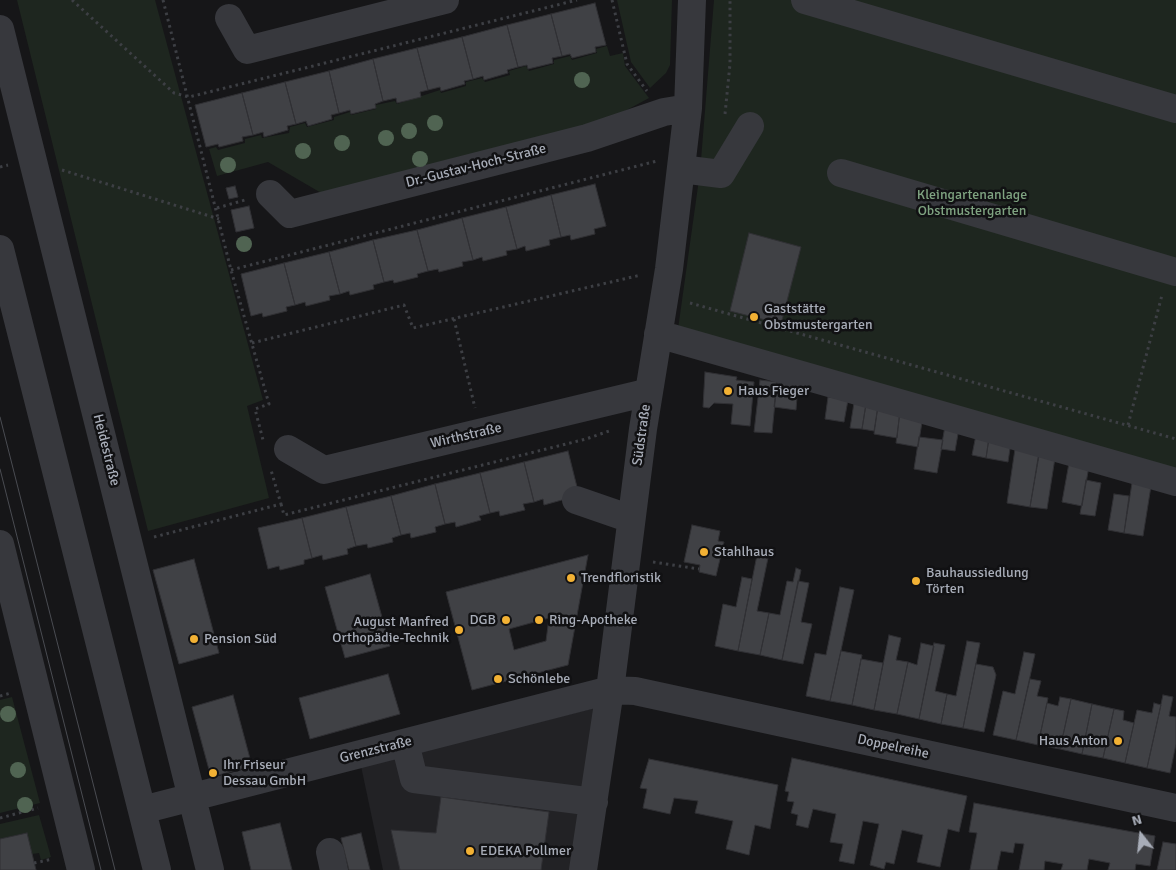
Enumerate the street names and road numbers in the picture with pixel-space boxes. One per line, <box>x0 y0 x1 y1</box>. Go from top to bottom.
street label: Dr.-Gustav-Hoch-Straße <box>404 140 548 192</box>
street label: Südstraße <box>629 403 655 467</box>
street label: Heidestraße <box>89 412 123 488</box>
street label: Wirthstraße <box>429 420 503 452</box>
street label: Doppelreihe <box>856 731 930 763</box>
street label: Grenzstraße <box>338 733 414 767</box>

